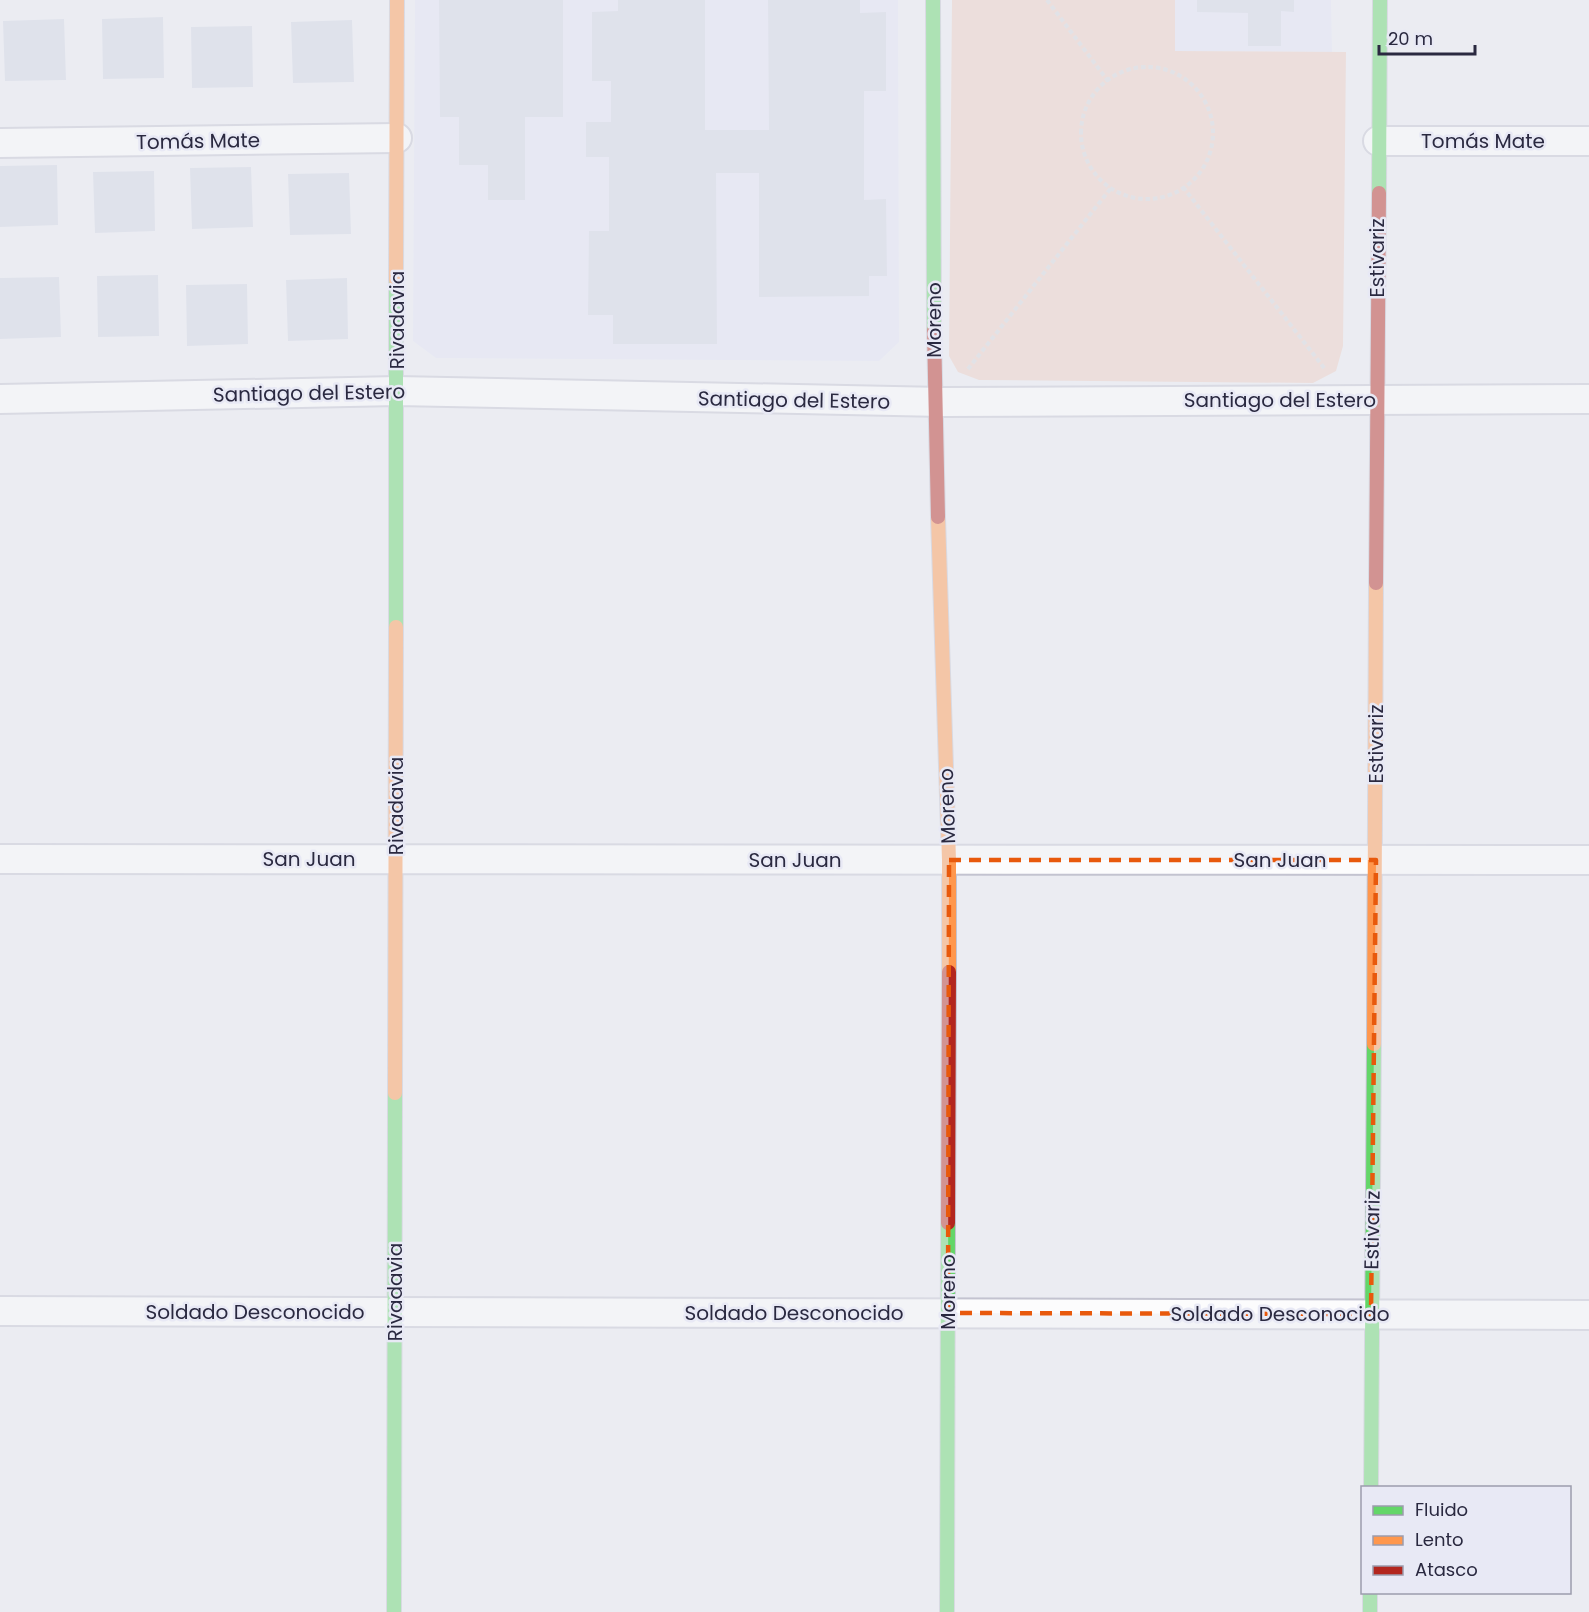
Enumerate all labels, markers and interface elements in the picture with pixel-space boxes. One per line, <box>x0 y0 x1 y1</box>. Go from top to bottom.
scale bar <box>1379 18 1475 56</box>
text: 20 m <box>1388 26 1433 51</box>
street label: Tomás Mate <box>136 126 260 156</box>
street label: Tomás Mate <box>1421 127 1545 155</box>
street label: Estivariz <box>1363 218 1391 298</box>
street label: Rivadavia <box>383 271 411 369</box>
street label: Moreno <box>920 282 948 358</box>
street label: Santiago del Estero <box>213 377 405 409</box>
street label: Santiago del Estero <box>698 384 890 416</box>
street label: Santiago del Estero <box>1184 386 1376 414</box>
street label: Estivariz <box>1362 704 1390 784</box>
street label: Rivadavia <box>382 757 410 855</box>
street label: Moreno <box>932 768 962 844</box>
street label: San Juan <box>262 845 356 873</box>
street label: San Juan <box>748 846 842 874</box>
street label: San Juan <box>1233 846 1327 874</box>
street label: Estivariz <box>1357 1190 1387 1270</box>
street label: Rivadavia <box>381 1243 409 1341</box>
street label: Moreno <box>934 1254 962 1330</box>
street label: Soldado Desconocido <box>145 1298 365 1326</box>
street label: Soldado Desconocido <box>684 1299 904 1327</box>
street label: Soldado Desconocido <box>1170 1300 1390 1328</box>
legend <box>1361 1486 1571 1594</box>
text: Fluido <box>1415 1497 1468 1522</box>
text: Lento <box>1415 1527 1464 1552</box>
text: Atasco <box>1415 1557 1478 1582</box>

